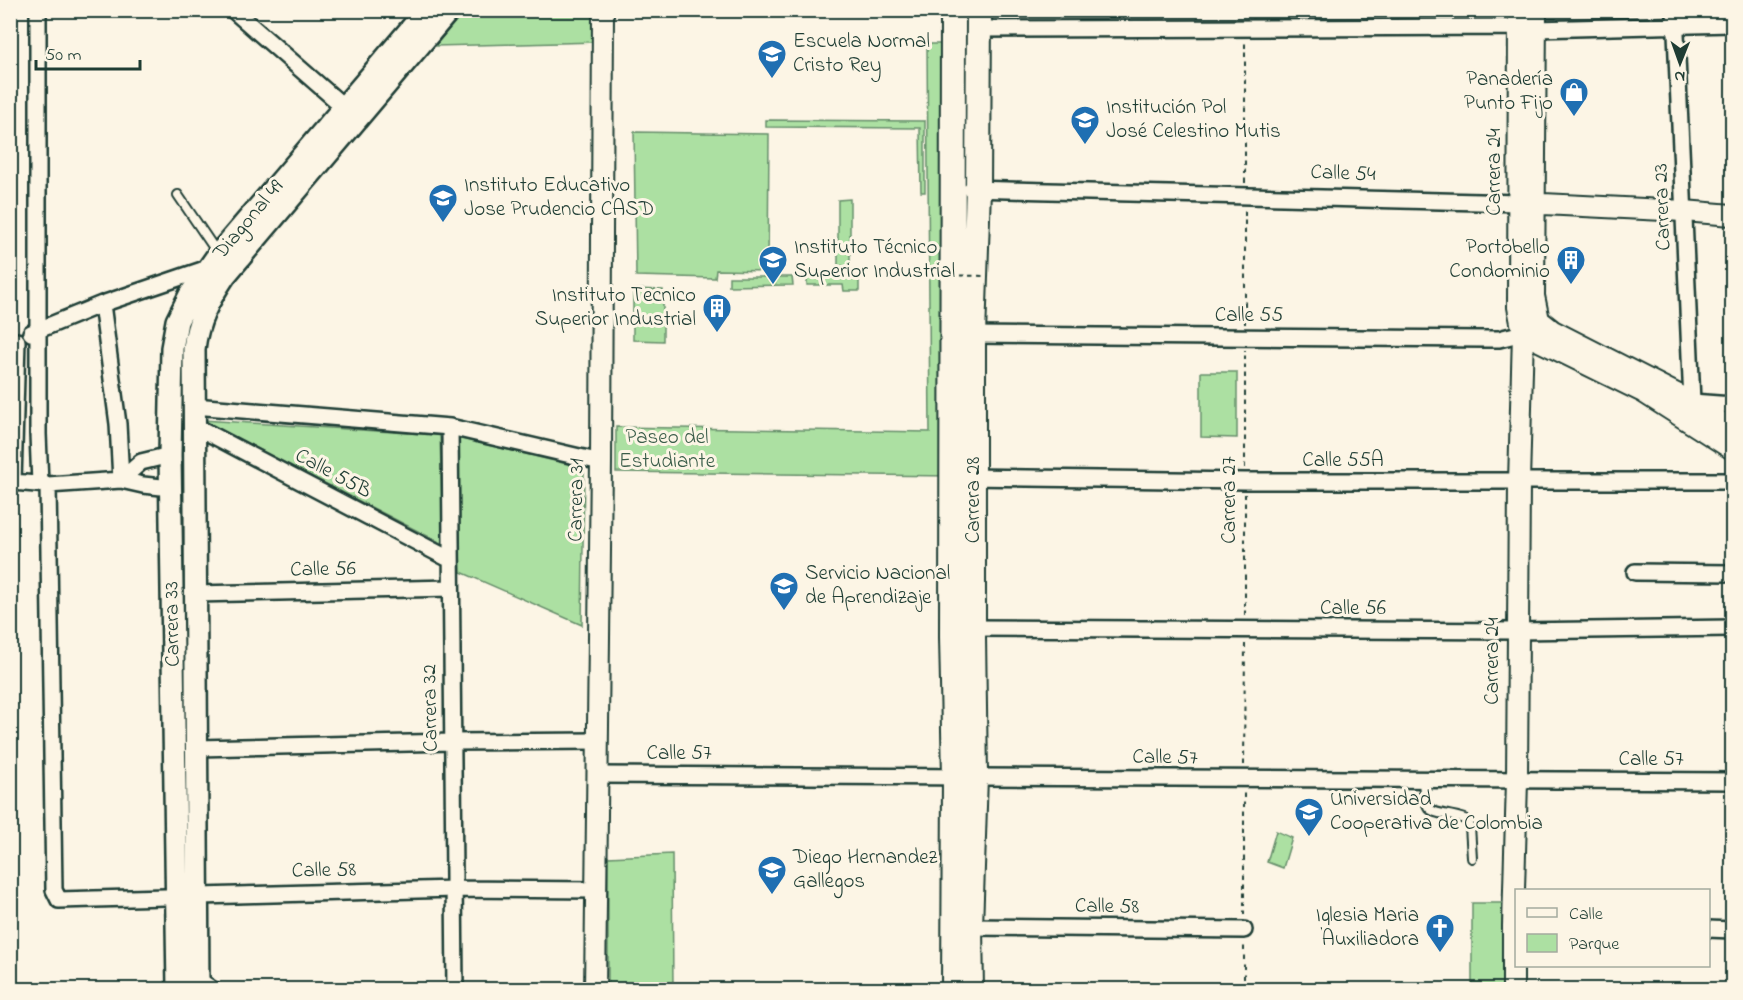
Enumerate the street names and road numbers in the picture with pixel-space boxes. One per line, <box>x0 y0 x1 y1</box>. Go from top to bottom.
street label: Carrera 24 <box>1480 128 1510 216</box>
street label: Calle 54 <box>1310 158 1376 190</box>
street label: Carrera 23 <box>1646 163 1680 251</box>
street label: Diagonal 49 <box>206 173 293 269</box>
street label: Calle 55 <box>1215 301 1283 331</box>
street label: Calle 55B <box>289 441 377 507</box>
street label: Calle 55A <box>1302 446 1384 476</box>
street label: Carrera 27 <box>1215 456 1245 544</box>
street label: Carrera 28 <box>959 457 989 543</box>
street label: Carrera 31 <box>561 458 593 542</box>
street label: Calle 56 <box>290 554 356 586</box>
street label: Carrera 33 <box>157 581 189 667</box>
street label: Calle 56 <box>1320 594 1386 624</box>
street label: Carrera 24 <box>1478 617 1508 705</box>
street label: Carrera 32 <box>415 664 447 752</box>
street label: Calle 57 <box>646 739 712 769</box>
street label: Calle 57 <box>1132 742 1198 774</box>
street label: Calle 57 <box>1618 745 1684 775</box>
street label: Calle 58 <box>292 855 357 887</box>
street label: Calle 58 <box>1075 891 1140 923</box>

